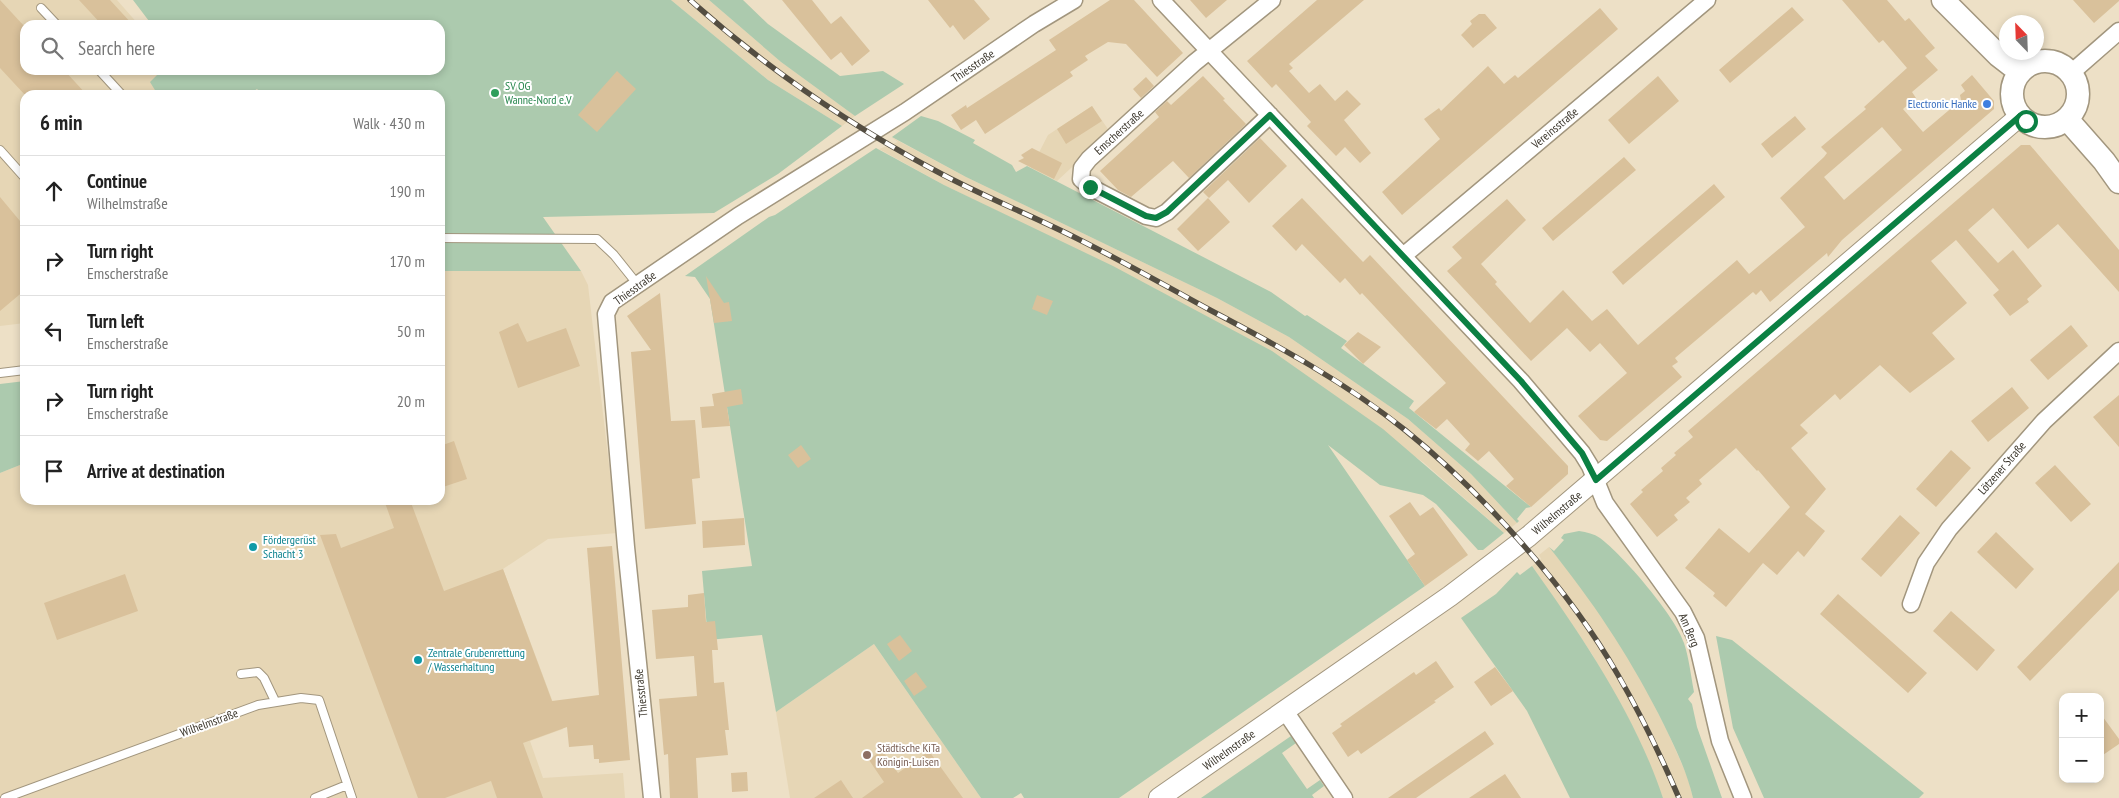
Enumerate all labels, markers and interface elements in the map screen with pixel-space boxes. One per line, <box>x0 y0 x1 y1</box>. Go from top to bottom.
north arrow <box>1999 15 2044 60</box>
search box <box>20 20 445 75</box>
icon: search <box>38 34 66 62</box>
text: Search here <box>78 36 155 60</box>
street label: Thiesstraße <box>948 46 997 85</box>
place label: SV OG Wanne-Nord e.V <box>505 78 572 107</box>
marker: SV OG Wanne-Nord e.V <box>489 87 501 99</box>
place label: Electronic Hanke <box>1908 96 1977 111</box>
marker: Electronic Hanke <box>1981 98 1993 110</box>
street label: Vereinsstraße <box>1528 104 1581 152</box>
street label: Emscherstraße <box>1091 106 1146 158</box>
text: 6 min <box>40 109 82 136</box>
route start <box>2015 110 2038 133</box>
text: Walk · 430 m <box>353 113 425 133</box>
text: Continue <box>87 169 147 193</box>
route end <box>1079 176 1102 199</box>
icon: ahead <box>40 177 68 205</box>
text: 190 m <box>390 181 425 201</box>
text: Wilhelmstraße <box>87 193 168 213</box>
text: Turn right <box>87 239 153 263</box>
icon: right <box>40 247 68 275</box>
text: 170 m <box>390 251 425 271</box>
text: Emscherstraße <box>87 263 168 283</box>
street label: Thiesstraße <box>611 267 659 308</box>
text: Turn left <box>87 309 144 333</box>
icon: left <box>40 317 68 345</box>
text: 50 m <box>397 321 425 341</box>
text: Emscherstraße <box>87 333 168 353</box>
text: Turn right <box>87 379 153 403</box>
icon: right <box>40 387 68 415</box>
text: 20 m <box>397 391 425 411</box>
text: Emscherstraße <box>87 403 168 423</box>
street label: Lötzener Straße <box>1974 438 2029 497</box>
icon: arrive <box>40 457 68 485</box>
text: Arrive at destination <box>87 459 225 483</box>
street label: Wilhelmstraße <box>1529 487 1585 538</box>
place label: Fördergerüst Schacht 3 <box>263 532 317 561</box>
marker: Fördergerüst Schacht 3 <box>247 541 259 553</box>
street label: Am Berg <box>1676 611 1703 649</box>
place label: Zentrale Grubenrettung / Wasserhaltung <box>427 645 525 674</box>
marker: Zentrale Grubenrettung / Wasserhaltung <box>412 654 424 666</box>
street label: Thiesstraße <box>631 668 650 718</box>
map controls <box>2059 693 2104 783</box>
button: + <box>2059 693 2104 738</box>
street label: Wilhelmstraße <box>178 705 240 740</box>
street label: Wilhelmstraße <box>1200 726 1258 773</box>
button: − <box>2059 738 2104 783</box>
place label: Städtische KiTa Königin-Luisen <box>877 740 940 769</box>
marker: Städtische KiTa Königin-Luisen <box>861 749 873 761</box>

